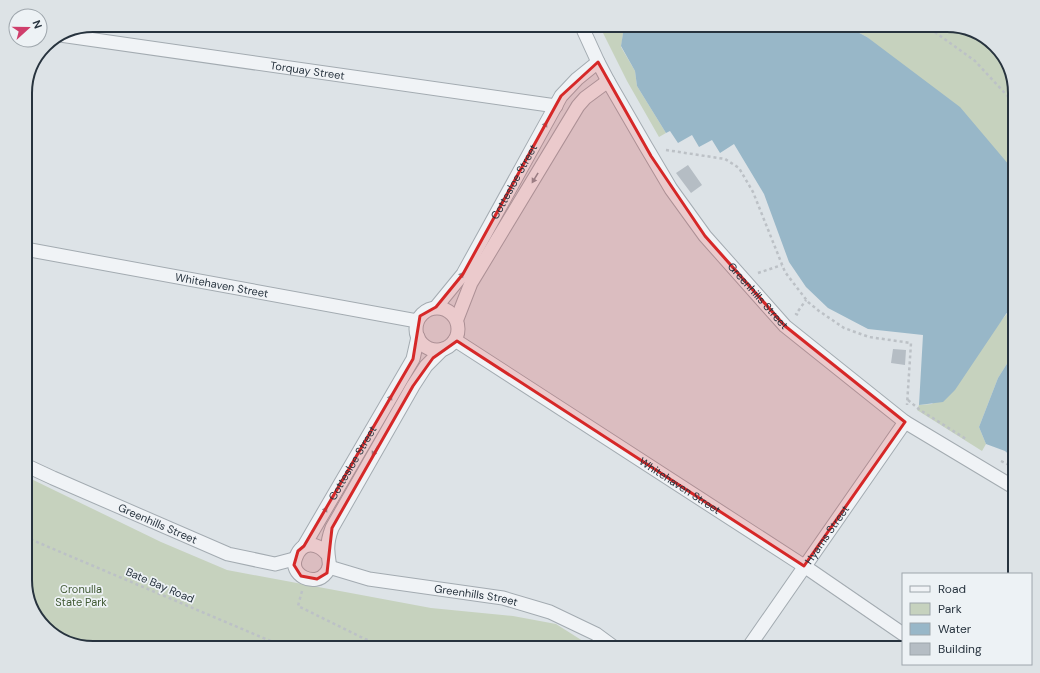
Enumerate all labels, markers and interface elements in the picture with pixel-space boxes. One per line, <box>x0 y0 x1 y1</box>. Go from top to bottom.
north arrow <box>8 8 48 48</box>
text: N <box>29 18 45 31</box>
street label: Torquay Street <box>269 58 346 83</box>
one-way arrow <box>541 121 547 133</box>
street label: Cottesloe Street <box>487 142 540 222</box>
one-way arrow <box>531 172 538 184</box>
street label: Greenhills Street <box>725 260 791 332</box>
street label: Whitehaven Street <box>174 270 269 301</box>
one-way arrow <box>456 271 464 282</box>
one-way arrow <box>386 394 393 406</box>
street label: Cottesloe Street <box>325 423 380 503</box>
one-way arrow <box>372 445 379 457</box>
street label: Whitehaven Street <box>637 454 723 517</box>
street label: Greenhills Street <box>116 500 199 547</box>
street label: Hyams Street <box>801 502 852 567</box>
one-way arrow <box>321 506 328 518</box>
street label: Bate Bay Road <box>124 564 196 606</box>
legend <box>902 573 1032 665</box>
street label: Greenhills Street <box>433 581 520 609</box>
text: Road <box>938 581 966 597</box>
park label: Cronulla State Park <box>55 582 107 609</box>
text: Park <box>938 601 962 617</box>
text: Water <box>938 621 972 637</box>
text: Building <box>938 641 982 657</box>

